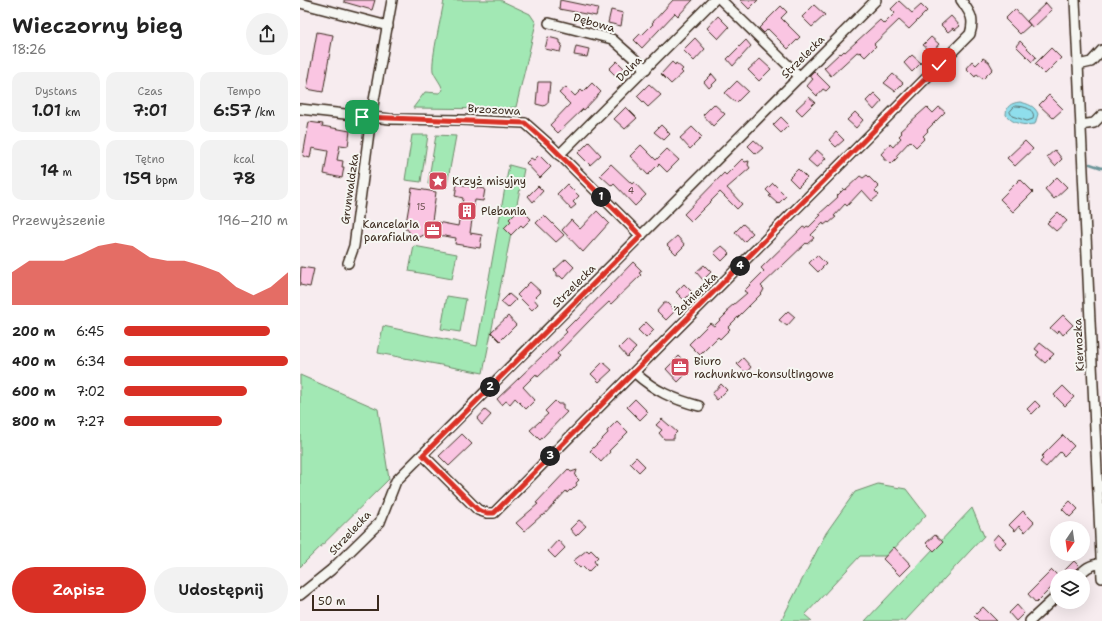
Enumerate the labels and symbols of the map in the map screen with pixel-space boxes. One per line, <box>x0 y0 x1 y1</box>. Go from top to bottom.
street label: Dębowa <box>572 10 617 36</box>
street label: Strzelecka <box>778 32 828 82</box>
pin <box>922 48 956 82</box>
street label: Dolna <box>613 53 645 85</box>
pin <box>345 100 379 134</box>
street label: Brzozowa <box>467 101 521 119</box>
street label: Grunwaldzka <box>338 152 362 225</box>
place icon: Krzyż misyjny <box>427 170 449 192</box>
place label: Krzyż misyjny <box>452 174 526 189</box>
house number: 4 <box>628 185 634 197</box>
pin: 1 <box>591 187 611 207</box>
building icon: Plebania <box>456 200 478 222</box>
house number: 15 <box>416 201 426 213</box>
place label: Plebania <box>481 204 527 219</box>
place label: Kancelaria parafialna <box>363 217 419 245</box>
office icon: Kancelaria parafialna <box>422 219 444 241</box>
pin: 4 <box>730 256 750 276</box>
street label: Strzelecka <box>549 261 599 311</box>
street label: Żołnierska <box>671 269 721 319</box>
street label: Kiernozka <box>1070 318 1088 372</box>
place label: Biuro rachunkwo-konsultingowe <box>694 354 834 382</box>
office icon: Biuro rachunkwo-konsultingowe <box>669 356 691 378</box>
pin: 2 <box>480 377 500 397</box>
pin: 3 <box>540 446 560 466</box>
street label: Strzelecka <box>326 507 375 558</box>
north arrow <box>1050 521 1090 561</box>
scale bar <box>312 593 379 612</box>

